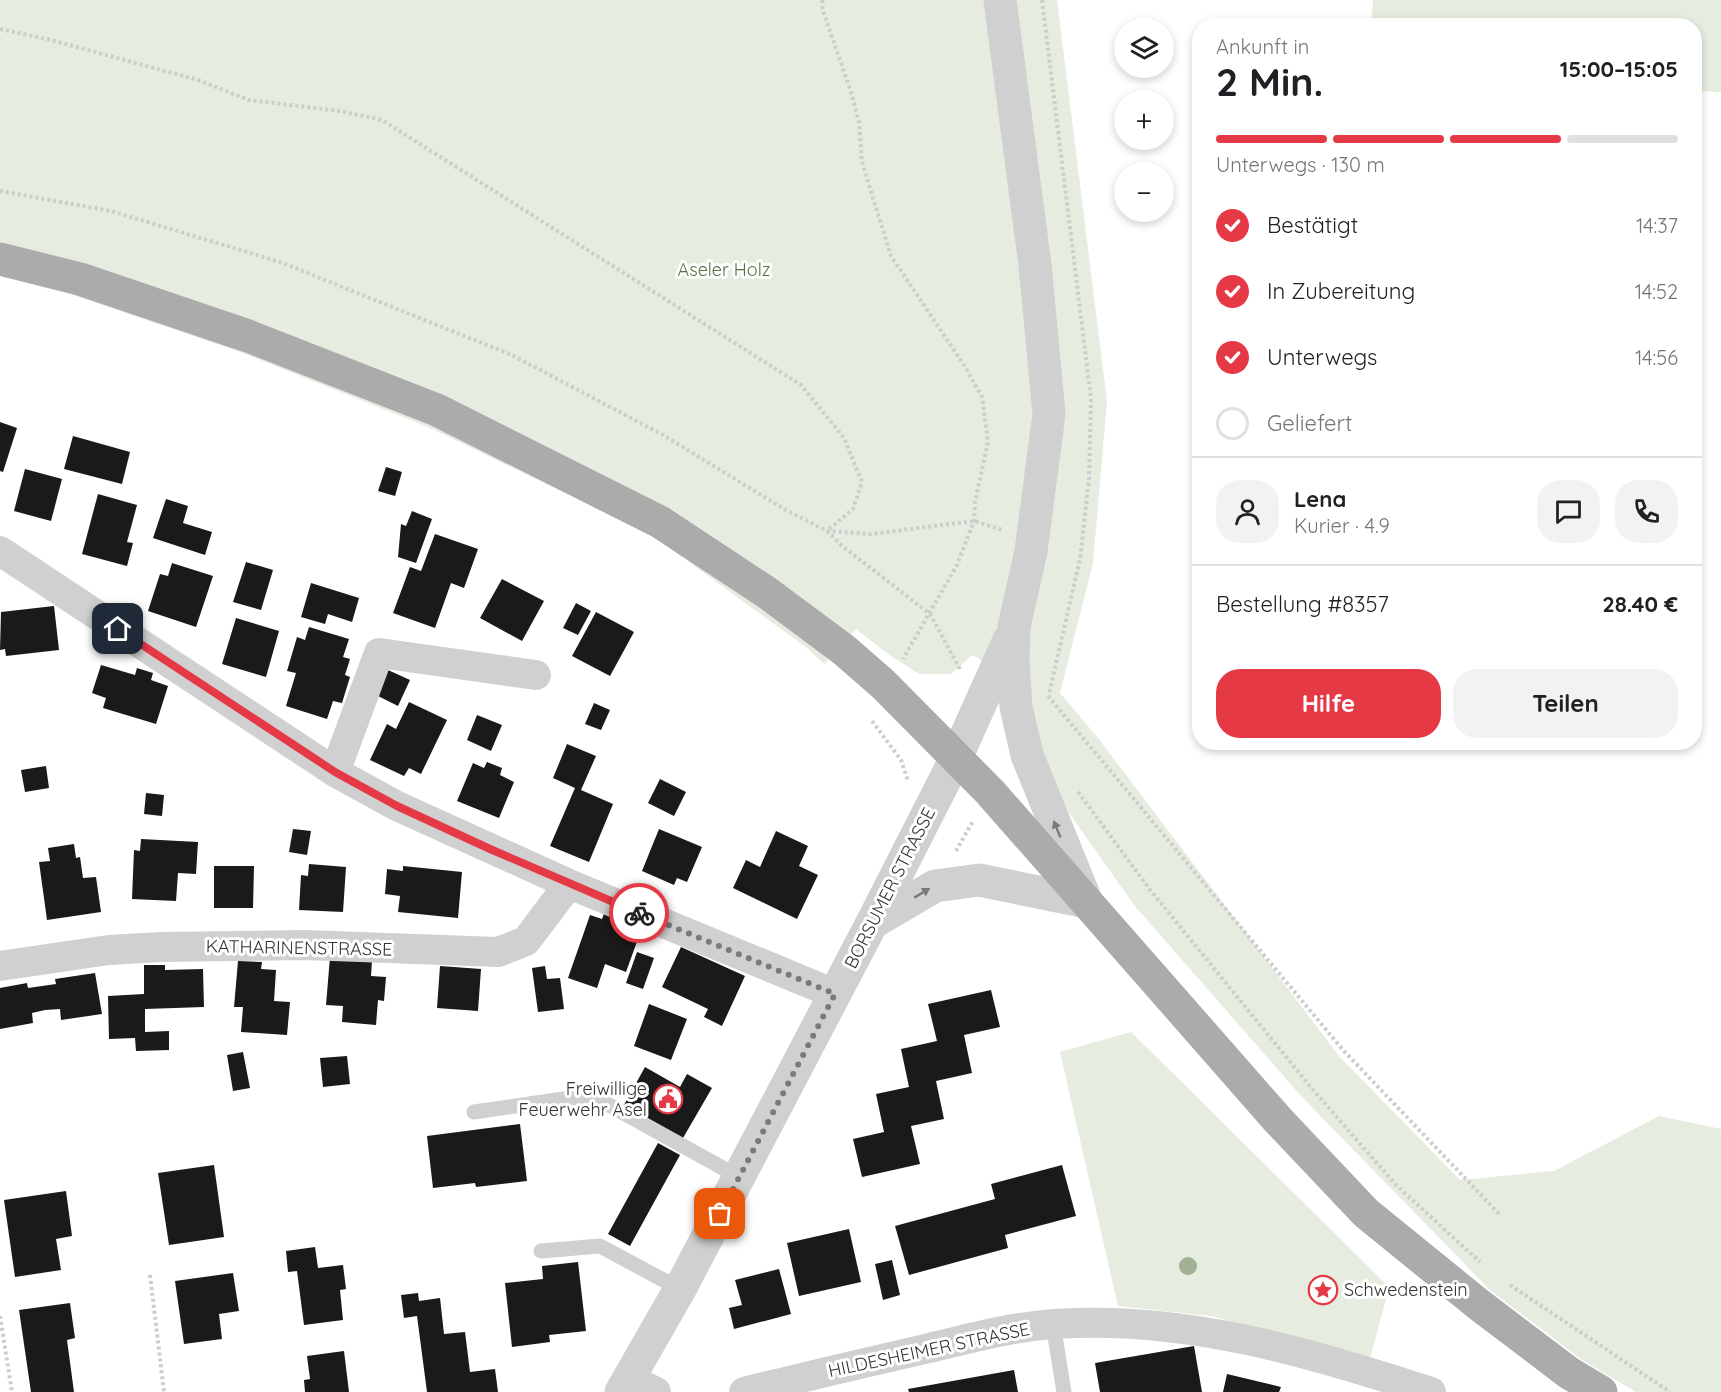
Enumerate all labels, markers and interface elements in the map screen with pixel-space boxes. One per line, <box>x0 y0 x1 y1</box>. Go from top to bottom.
map controls <box>1114 18 1174 222</box>
button: layers <box>1114 18 1174 78</box>
text: Ankunft in <box>1216 34 1309 59</box>
text: 15:00–15:05 <box>1560 55 1678 83</box>
text: 2 Min. <box>1216 57 1323 106</box>
button: + <box>1114 90 1174 150</box>
text: Unterwegs · 130 m <box>1216 152 1385 177</box>
button: − <box>1114 162 1174 222</box>
icon: check <box>1216 209 1249 242</box>
text: Bestätigt <box>1267 211 1358 239</box>
text: 14:37 <box>1636 213 1678 238</box>
park label: Aseler Holz <box>678 258 770 281</box>
icon: check <box>1216 275 1249 308</box>
text: In Zubereitung <box>1267 277 1415 305</box>
text: 14:52 <box>1635 279 1678 304</box>
icon: check <box>1216 341 1249 374</box>
text: Unterwegs <box>1267 343 1377 371</box>
text: 14:56 <box>1635 345 1678 370</box>
text: Geliefert <box>1267 409 1352 437</box>
button: person <box>1216 480 1279 543</box>
button: chat <box>1537 480 1600 543</box>
button: phone <box>1615 480 1678 543</box>
text: Lena <box>1294 485 1346 513</box>
text: Kurier · 4.9 <box>1294 513 1390 538</box>
text: Bestellung #8357 <box>1216 590 1389 618</box>
text: 28.40 € <box>1602 590 1678 618</box>
pin <box>92 603 143 654</box>
icon: home <box>101 612 134 645</box>
button: Hilfe <box>1216 669 1441 738</box>
button: Teilen <box>1453 669 1678 738</box>
street label: BORSUMER STRASSE <box>839 803 940 972</box>
one-way arrow <box>1052 819 1062 837</box>
courier <box>609 883 669 943</box>
one-way arrow <box>914 888 931 899</box>
icon: bike <box>623 897 656 930</box>
street label: KATHARINENSTRASSE <box>206 934 392 961</box>
place label: Freiwillige Feuerwehr Asel <box>518 1077 647 1121</box>
public building icon: Freiwillige Feuerwehr Asel <box>652 1083 684 1115</box>
pin <box>694 1188 745 1239</box>
icon: bag <box>703 1197 736 1230</box>
place icon: Schwedenstein <box>1307 1274 1339 1306</box>
place label: Schwedenstein <box>1344 1278 1468 1301</box>
street label: HILDESHEIMER STRASSE <box>826 1317 1032 1382</box>

